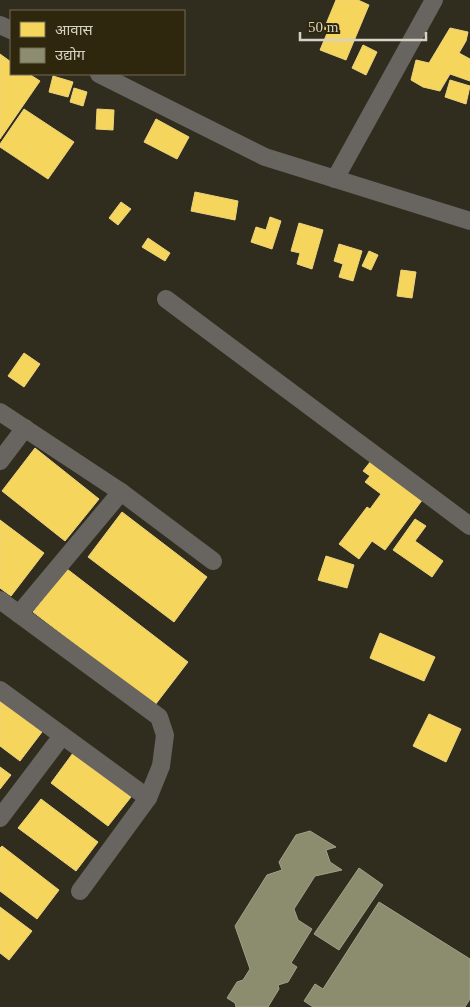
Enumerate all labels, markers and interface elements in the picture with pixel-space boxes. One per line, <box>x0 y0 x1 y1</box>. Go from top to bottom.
legend <box>10 10 185 75</box>
scale bar <box>300 10 426 42</box>
text: 50 m <box>308 19 339 35</box>
text: आवास <box>55 22 94 38</box>
text: उद्योग <box>55 47 86 63</box>

